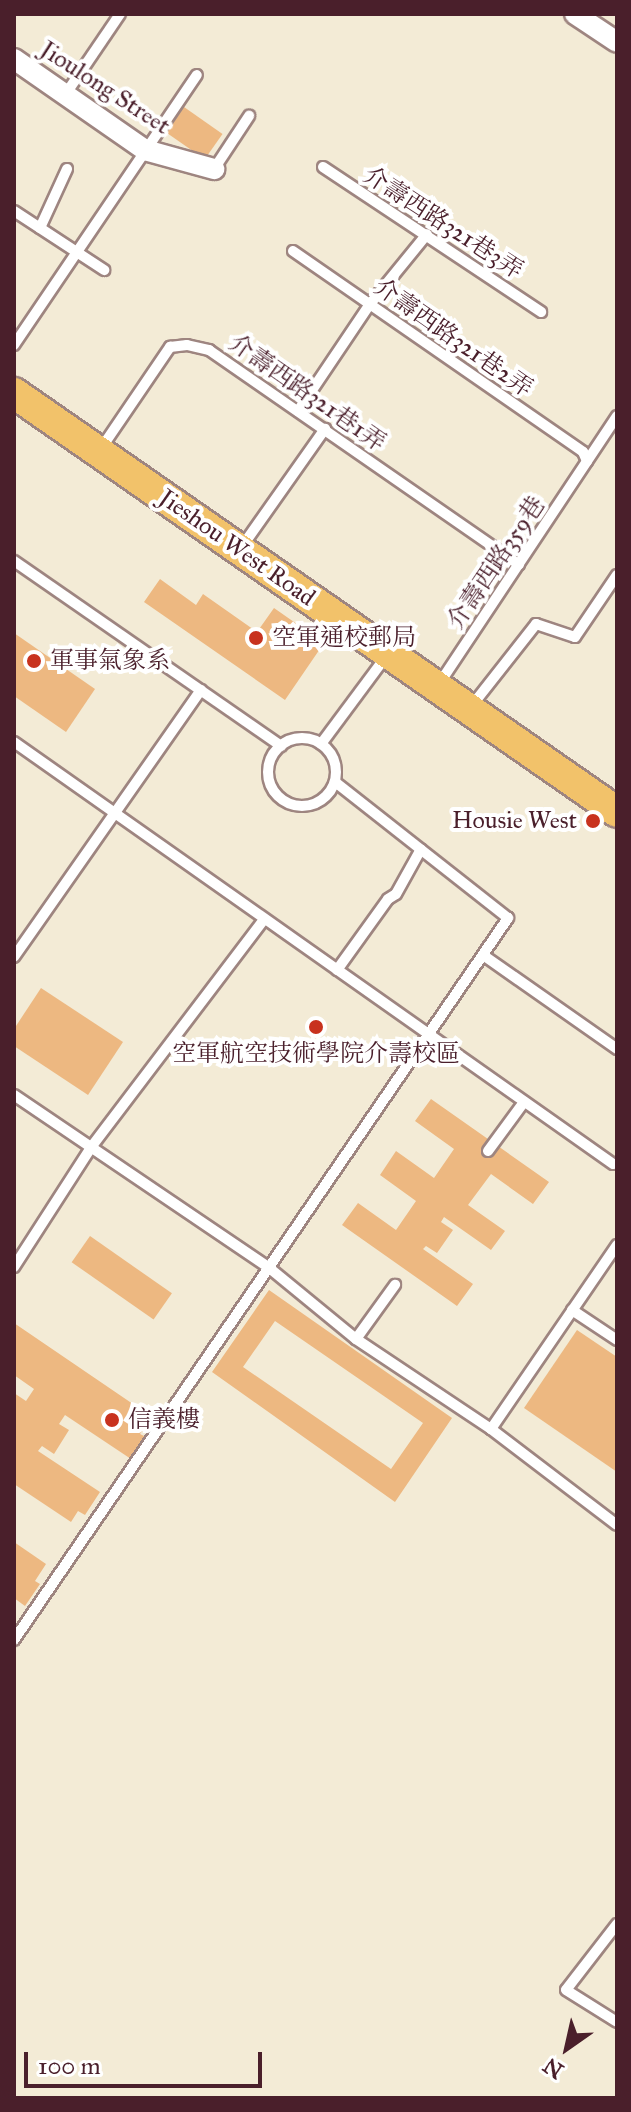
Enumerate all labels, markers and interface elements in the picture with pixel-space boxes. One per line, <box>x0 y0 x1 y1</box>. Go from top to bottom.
street label: Jioulong Street <box>35 35 175 141</box>
street label: 介壽西路321巷3弄 <box>358 161 528 285</box>
street label: 介壽西路321巷2弄 <box>368 273 538 403</box>
street label: 介壽西路321巷1弄 <box>223 328 391 458</box>
street label: Jieshou West Road <box>153 483 321 613</box>
street label: 介壽西路359巷 <box>441 491 551 635</box>
place label: 空軍通校郵局 <box>272 624 416 652</box>
marker: 空軍通校郵局 <box>247 629 265 647</box>
place label: 軍事氣象系 <box>50 647 170 675</box>
marker: 軍事氣象系 <box>25 652 43 670</box>
place label: Housie West <box>452 807 577 835</box>
marker: Housie West <box>584 812 602 830</box>
marker: 空軍航空技術學院介壽校區 <box>307 1018 325 1036</box>
place label: 空軍航空技術學院介壽校區 <box>172 1040 460 1068</box>
place label: 信義樓 <box>128 1406 200 1434</box>
marker: 信義樓 <box>103 1411 121 1429</box>
north arrow <box>527 2008 607 2088</box>
scale bar <box>28 2036 266 2086</box>
text: 100 m <box>38 2051 101 2081</box>
text: N <box>538 2052 569 2085</box>

